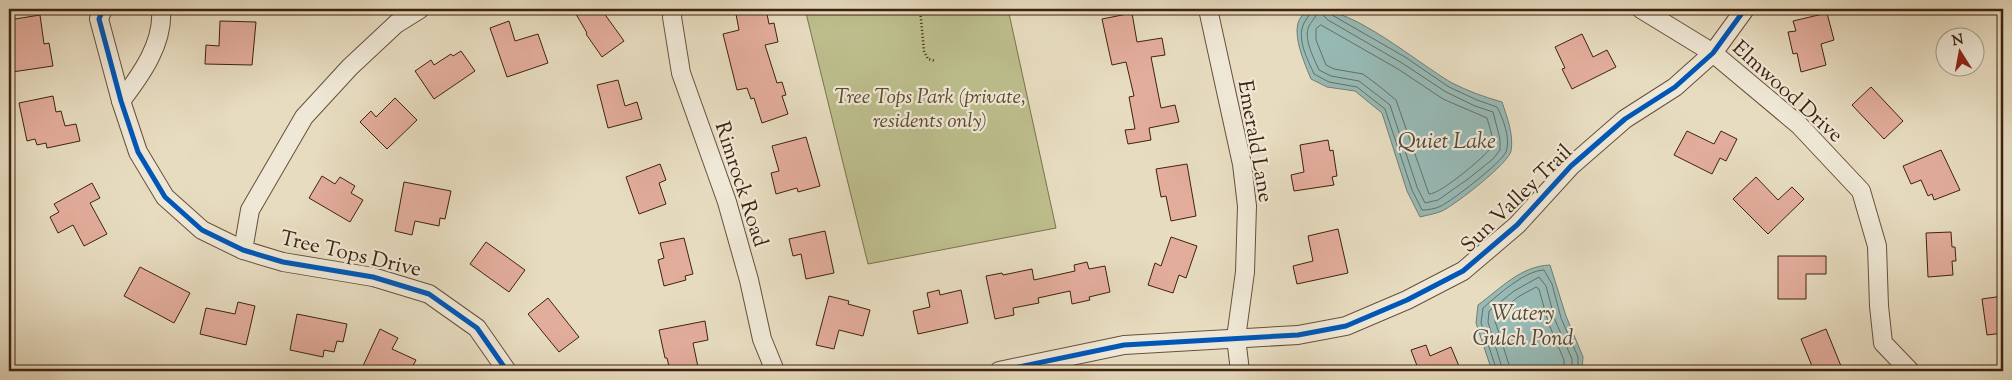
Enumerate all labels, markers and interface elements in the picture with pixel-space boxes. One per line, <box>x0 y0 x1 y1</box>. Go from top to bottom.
north arrow <box>1934 28 1984 78</box>
text: N <box>1951 30 1965 52</box>
street label: Elmwood Drive <box>1725 34 1849 151</box>
street label: Emerald Lane <box>1229 78 1280 205</box>
park label: Tree Tops Park (private, residents only) <box>834 83 1026 137</box>
street label: Rimrock Road <box>706 118 775 251</box>
water label: Quiet Lake <box>1398 127 1496 159</box>
street label: Sun Valley Trail <box>1455 138 1580 261</box>
street label: Tree Tops Drive <box>277 224 424 286</box>
water label: Watery Gulch Pond <box>1472 299 1574 356</box>

